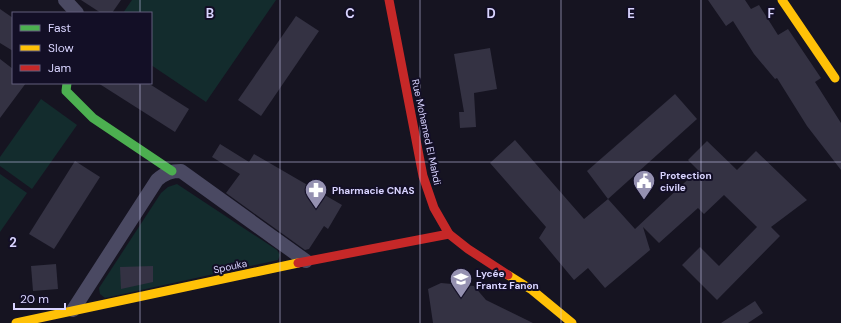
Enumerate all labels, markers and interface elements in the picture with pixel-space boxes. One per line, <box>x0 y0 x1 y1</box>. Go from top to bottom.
text: B <box>206 5 214 22</box>
text: C <box>345 5 355 22</box>
text: D <box>486 5 496 22</box>
text: E <box>627 5 635 22</box>
text: F <box>767 5 775 22</box>
legend <box>12 12 152 84</box>
text: Fast <box>48 20 71 36</box>
text: Slow <box>48 40 74 56</box>
text: Jam <box>48 60 71 76</box>
street label: Rue Mohamed El Mahdi <box>409 78 444 186</box>
public building icon: Protection civile <box>631 168 657 201</box>
place label: Protection civile <box>660 169 712 194</box>
pharmacy icon: Pharmacie CNAS <box>303 177 329 210</box>
place label: Pharmacie CNAS <box>332 184 415 197</box>
text: 2 <box>9 234 17 251</box>
street label: Spouka <box>212 257 248 276</box>
school or university icon: Lycée Frantz Fanon <box>448 266 474 299</box>
place label: Lycée Frantz Fanon <box>476 267 539 292</box>
scale bar <box>14 285 65 311</box>
text: 20 m <box>20 291 49 307</box>

